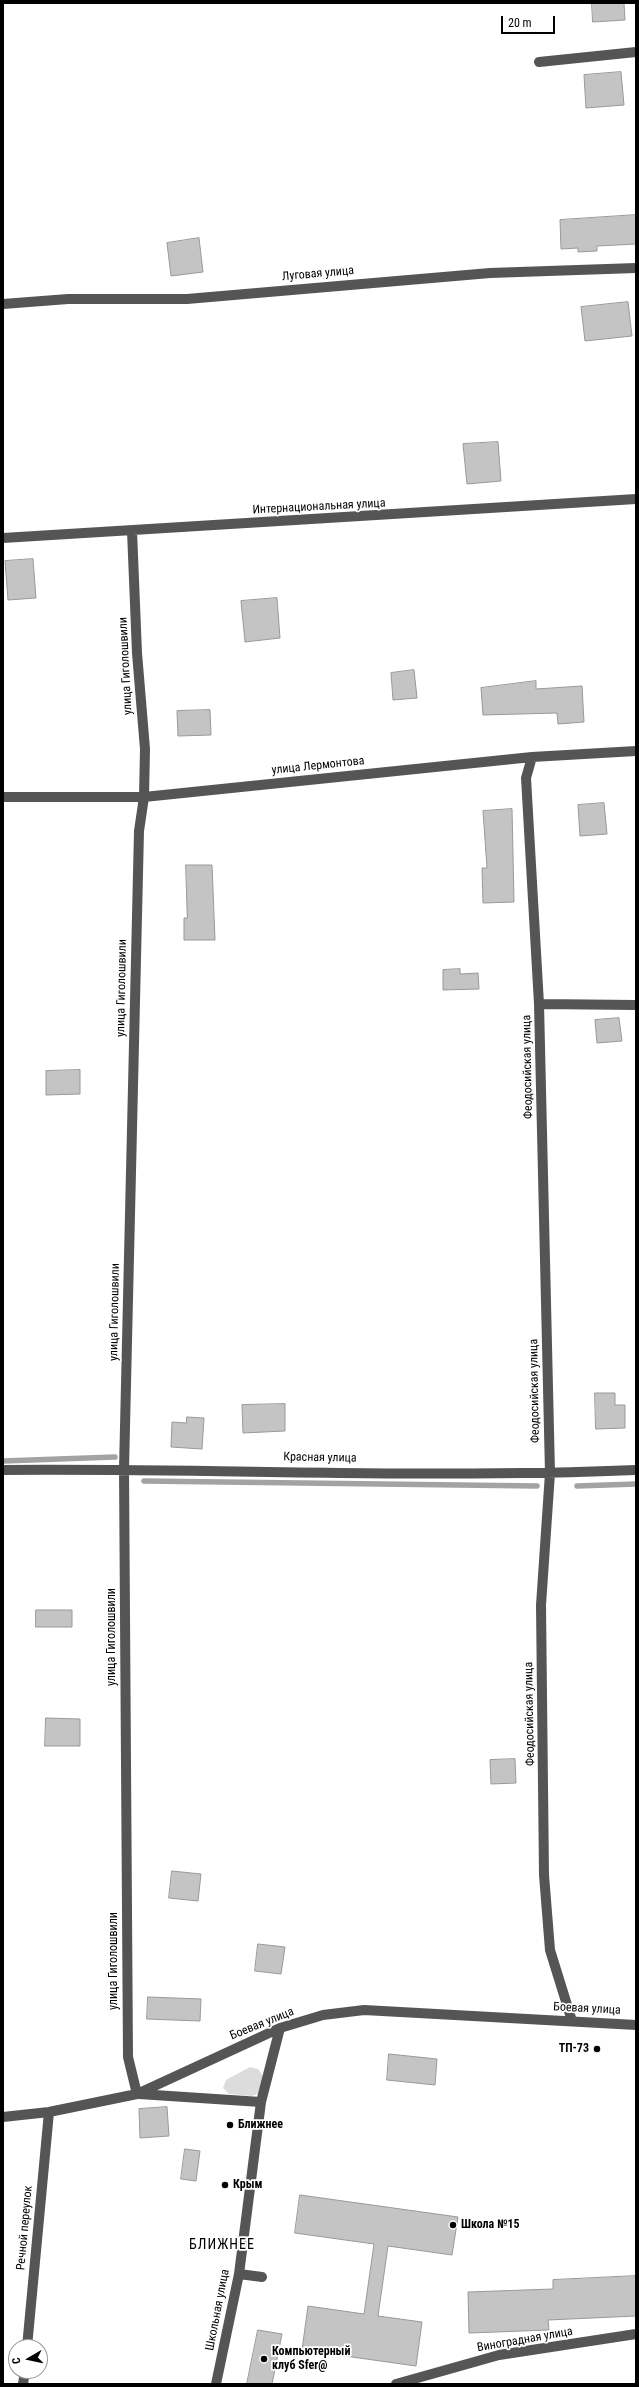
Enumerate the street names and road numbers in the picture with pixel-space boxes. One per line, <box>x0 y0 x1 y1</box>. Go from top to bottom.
street label: Луговая улица <box>281 264 355 284</box>
street label: Интернациональная улица <box>252 496 386 518</box>
street label: улица Гиголошвили <box>116 617 136 715</box>
street label: улица Лермонтова <box>271 754 365 778</box>
street label: улица Гиголошвили <box>114 939 130 1037</box>
street label: Феодосийская улица <box>520 1015 536 1119</box>
street label: улица Гиголошвили <box>107 1263 123 1361</box>
street label: Феодосийская улица <box>527 1339 543 1443</box>
street label: Красная улица <box>283 1450 357 1466</box>
street label: улица Гиголошвили <box>105 1588 119 1686</box>
street label: Феодосийская улица <box>522 1662 538 1766</box>
street label: улица Гиголошвили <box>107 1912 121 2010</box>
street label: Боевая улица <box>553 2000 621 2018</box>
street label: Боевая улица <box>228 2005 296 2043</box>
street label: Речной переулок <box>14 2185 36 2271</box>
street label: Школьная улица <box>203 2268 233 2352</box>
street label: Виноградная улица <box>476 2325 574 2355</box>

